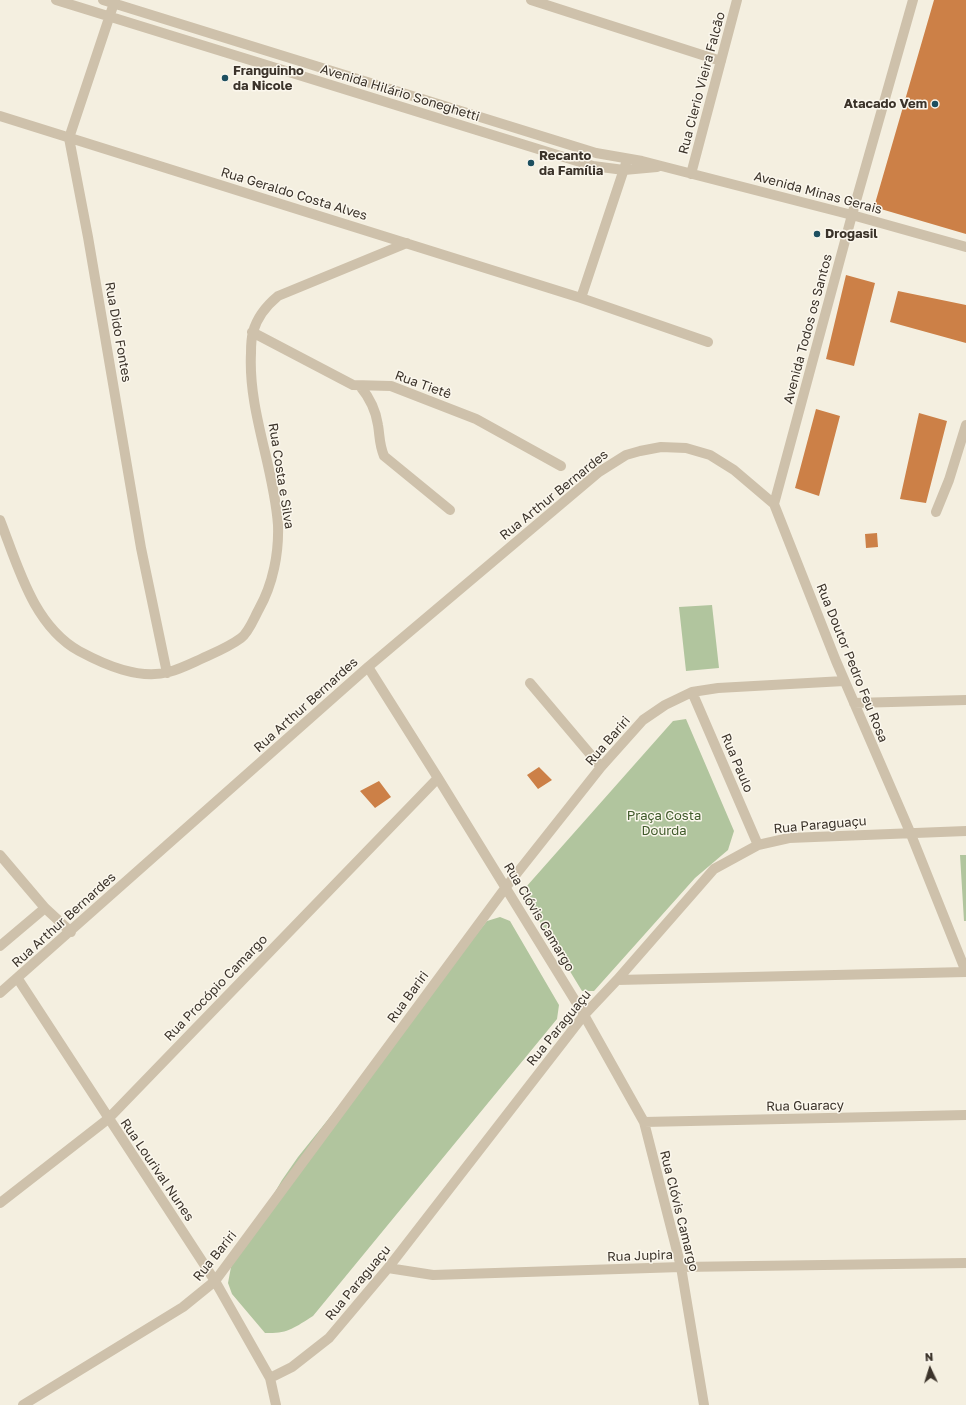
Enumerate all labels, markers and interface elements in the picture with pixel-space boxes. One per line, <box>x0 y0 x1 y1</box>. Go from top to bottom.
street label: Rua Clerio Vieira Falcão <box>675 10 729 156</box>
street label: Avenida Hilário Soneghetti <box>318 61 482 125</box>
place label: Franguinho da Nicole <box>233 63 304 94</box>
marker: Franguinho da Nicole <box>220 73 230 83</box>
place label: Atacado Vem <box>844 96 927 112</box>
marker: Atacado Vem <box>930 99 940 109</box>
place label: Recanto da Família <box>539 148 603 179</box>
marker: Recanto da Família <box>526 158 536 168</box>
street label: Rua Geraldo Costa Alves <box>219 164 369 224</box>
street label: Avenida Minas Gerais <box>752 168 884 218</box>
place label: Drogasil <box>825 226 878 242</box>
marker: Drogasil <box>812 229 822 239</box>
street label: Avenida Todos os Santos <box>780 252 836 406</box>
street label: Rua Dido Fontes <box>101 281 135 383</box>
street label: Rua Tietê <box>393 368 453 402</box>
street label: Rua Costa e Silva <box>265 422 297 530</box>
street label: Rua Arthur Bernardes <box>497 447 611 543</box>
street label: Rua Doutor Pedro Feu Rosa <box>813 581 891 745</box>
street label: Rua Arthur Bernardes <box>251 654 361 756</box>
street label: Rua Bariri <box>582 713 634 769</box>
street label: Rua Paulo <box>718 731 756 795</box>
park label: Praça Costa Dourda <box>627 808 701 839</box>
street label: Rua Paraguaçu <box>773 813 867 837</box>
street label: Rua Clóvis Camargo <box>500 860 578 974</box>
street label: Rua Arthur Bernardes <box>9 869 119 971</box>
street label: Rua Procópio Camargo <box>161 932 271 1044</box>
street label: Rua Bariri <box>384 968 432 1026</box>
street label: Rua Paraguaçu <box>524 987 594 1069</box>
street label: Rua Guaracy <box>766 1098 844 1114</box>
street label: Rua Lourival Nunes <box>117 1116 197 1224</box>
street label: Rua Clóvis Camargo <box>656 1149 702 1273</box>
street label: Rua Bariri <box>190 1228 240 1284</box>
street label: Rua Paraguaçu <box>322 1242 394 1324</box>
street label: Rua Jupira <box>607 1247 673 1265</box>
north arrow <box>910 1349 950 1389</box>
text: N <box>924 1350 934 1363</box>

